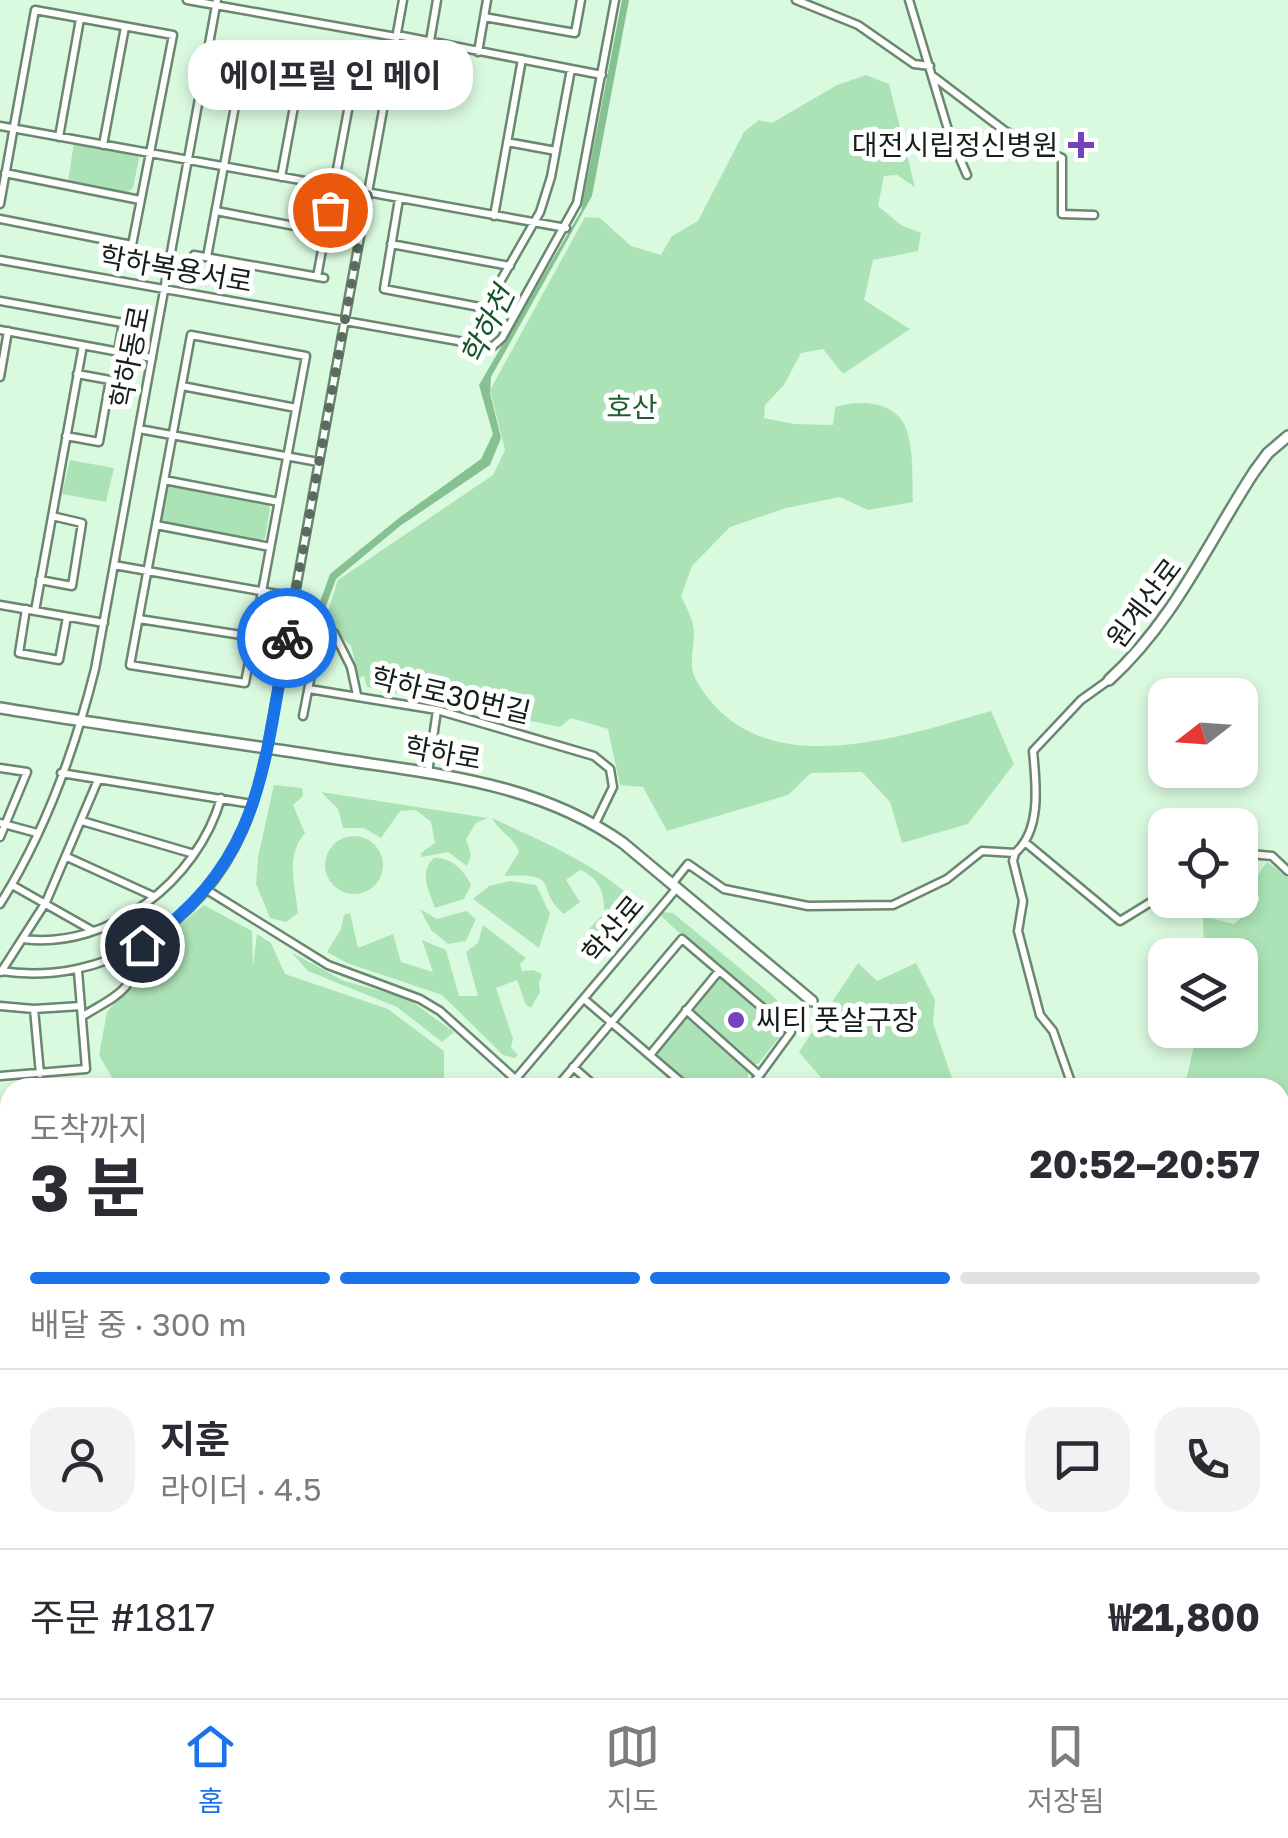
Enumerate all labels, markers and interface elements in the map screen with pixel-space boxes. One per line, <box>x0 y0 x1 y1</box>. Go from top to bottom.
callout: 에이프릴 인 메이 <box>188 40 472 110</box>
text: 에이프릴 인 메이 <box>219 56 442 94</box>
place label: 대전시립정신병원 <box>852 128 1058 161</box>
marker: 대전시립정신병원 <box>1068 132 1094 158</box>
pin <box>288 168 373 253</box>
icon: bag <box>303 183 358 238</box>
street label: 학하복용서로 <box>97 239 255 298</box>
water label: 학하천 <box>453 277 523 371</box>
street label: 학하동로 <box>103 303 156 411</box>
park label: 호산 <box>606 390 658 423</box>
street label: 원계산로 <box>1099 552 1188 654</box>
courier <box>237 588 337 688</box>
icon: bike <box>260 611 315 666</box>
street label: 학하로30번길 <box>368 660 534 729</box>
north arrow <box>1148 678 1258 788</box>
map controls <box>1148 678 1258 1048</box>
street label: 학하로 <box>402 730 484 775</box>
button: locate <box>1148 808 1258 918</box>
street label: 학산로 <box>575 888 650 969</box>
pin <box>100 903 185 988</box>
icon: home <box>115 918 170 973</box>
button: layers <box>1148 938 1258 1048</box>
place label: 씨티 풋살구장 <box>756 1003 918 1036</box>
marker: 씨티 풋살구장 <box>725 1009 747 1031</box>
text: 도착까지 <box>30 1109 148 1147</box>
text: 20:52–20:57 <box>1030 1141 1260 1186</box>
text: 3 분 <box>30 1147 146 1225</box>
text: 배달 중 · 300 m <box>30 1305 247 1343</box>
button: person <box>30 1407 135 1512</box>
button: chat <box>1025 1407 1130 1512</box>
button: phone <box>1155 1407 1260 1512</box>
text: 지훈 <box>160 1416 230 1461</box>
text: 라이더 · 4.5 <box>160 1470 322 1508</box>
text: 주문 #1817 <box>30 1594 215 1639</box>
text: ₩21,800 <box>1109 1594 1260 1639</box>
tab: 홈 <box>183 1719 238 1819</box>
tab: 지도 <box>605 1719 660 1819</box>
tab: 저장됨 <box>1027 1719 1105 1819</box>

